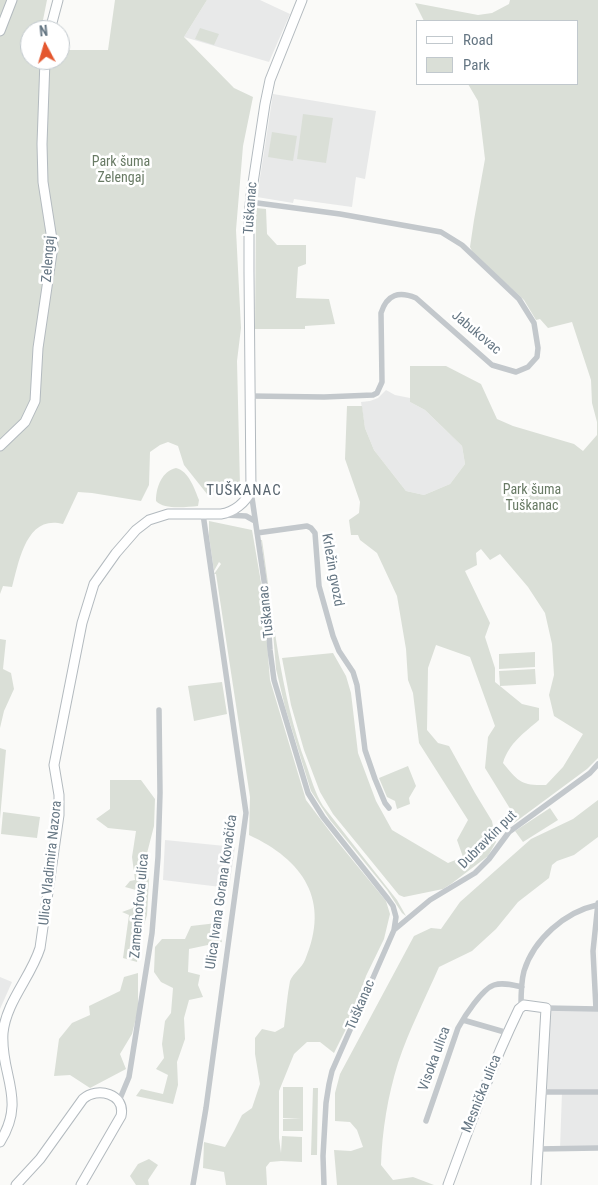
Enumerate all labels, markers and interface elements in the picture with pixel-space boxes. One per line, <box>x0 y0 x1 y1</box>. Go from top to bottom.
north arrow <box>20 20 70 70</box>
legend <box>416 20 578 85</box>
text: N <box>38 23 49 39</box>
text: Road <box>463 31 493 49</box>
text: Park <box>463 56 490 74</box>
park label: Park šuma Zelengaj <box>92 154 150 186</box>
street label: Tuškanac <box>241 181 261 235</box>
street label: Zelengaj <box>39 235 59 283</box>
street label: Jabukovac <box>448 307 504 359</box>
district label: TUŠKANAC <box>205 482 283 500</box>
park label: Park šuma Tuškanac <box>503 482 561 514</box>
street label: Krležin gvozd <box>317 532 347 608</box>
street label: Tuškanac <box>256 585 278 639</box>
street label: Ulica Vladimira Nazora <box>36 800 66 926</box>
street label: Dubravkin put <box>455 807 521 873</box>
street label: Ulica Ivana Gorana Kovačića <box>203 814 241 970</box>
street label: Zamenhofova ulica <box>127 853 153 959</box>
street label: Tuškanac <box>343 977 379 1033</box>
street label: Visoka ulica <box>416 1025 454 1093</box>
street label: Mesnička ulica <box>459 1053 505 1135</box>

